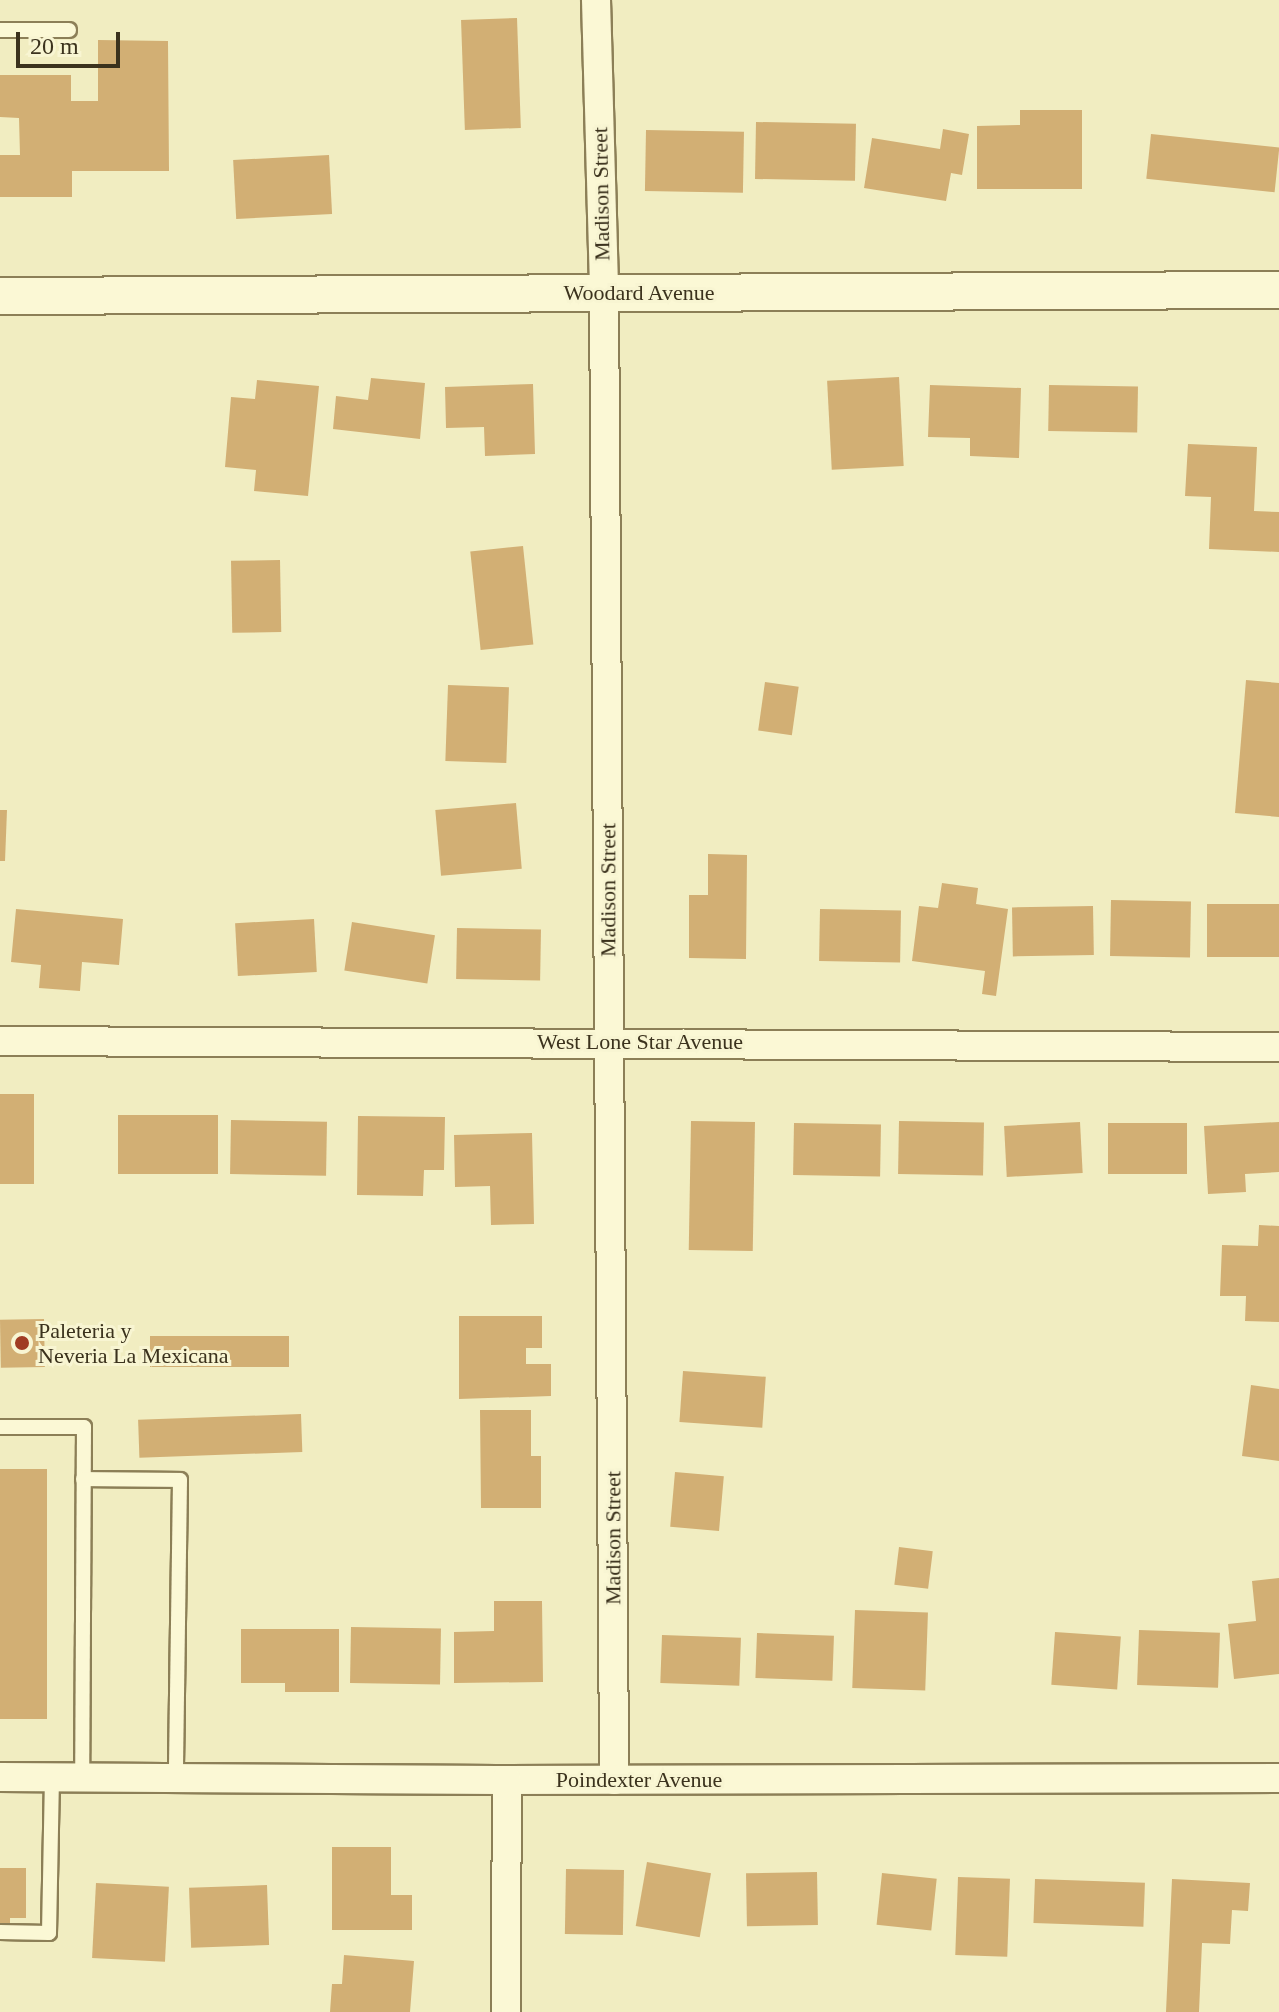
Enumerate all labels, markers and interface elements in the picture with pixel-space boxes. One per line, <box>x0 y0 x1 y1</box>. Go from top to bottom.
scale bar <box>20 16 124 66</box>
text: 20 m <box>30 33 79 59</box>
street label: Madison Street <box>587 127 615 261</box>
street label: Woodard Avenue <box>563 280 715 306</box>
street label: Madison Street <box>595 823 621 957</box>
street label: West Lone Star Avenue <box>536 1029 744 1055</box>
place label: Paleteria y Neveria La Mexicana <box>38 1317 229 1368</box>
marker: Paleteria y Neveria La Mexicana <box>13 1334 31 1352</box>
street label: Madison Street <box>600 1471 626 1605</box>
street label: Poindexter Avenue <box>555 1767 723 1793</box>

